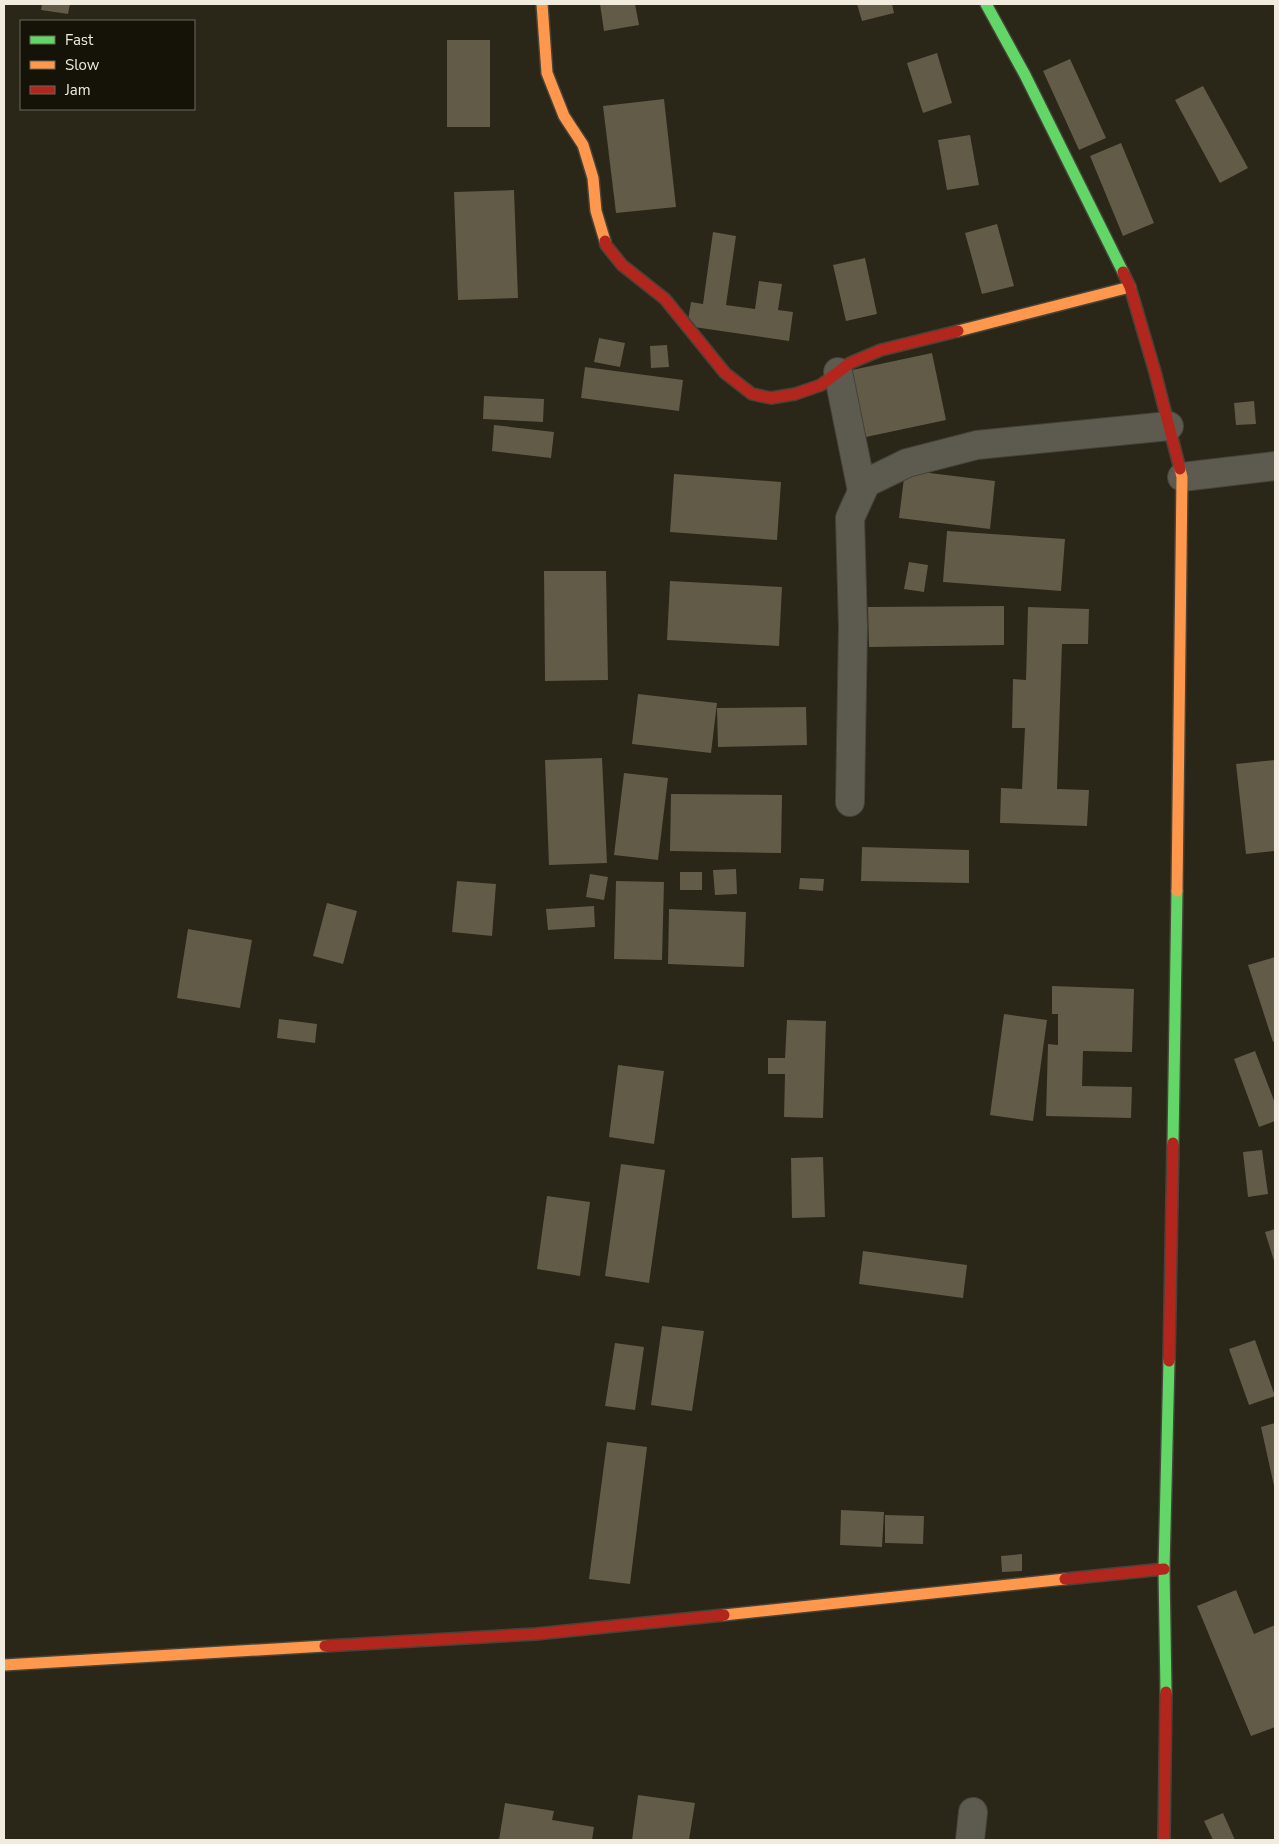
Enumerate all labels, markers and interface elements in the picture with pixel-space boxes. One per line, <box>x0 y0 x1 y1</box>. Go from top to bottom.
legend <box>20 20 195 110</box>
text: Fast <box>65 30 94 50</box>
text: Slow <box>65 55 100 75</box>
text: Jam <box>64 80 91 100</box>

